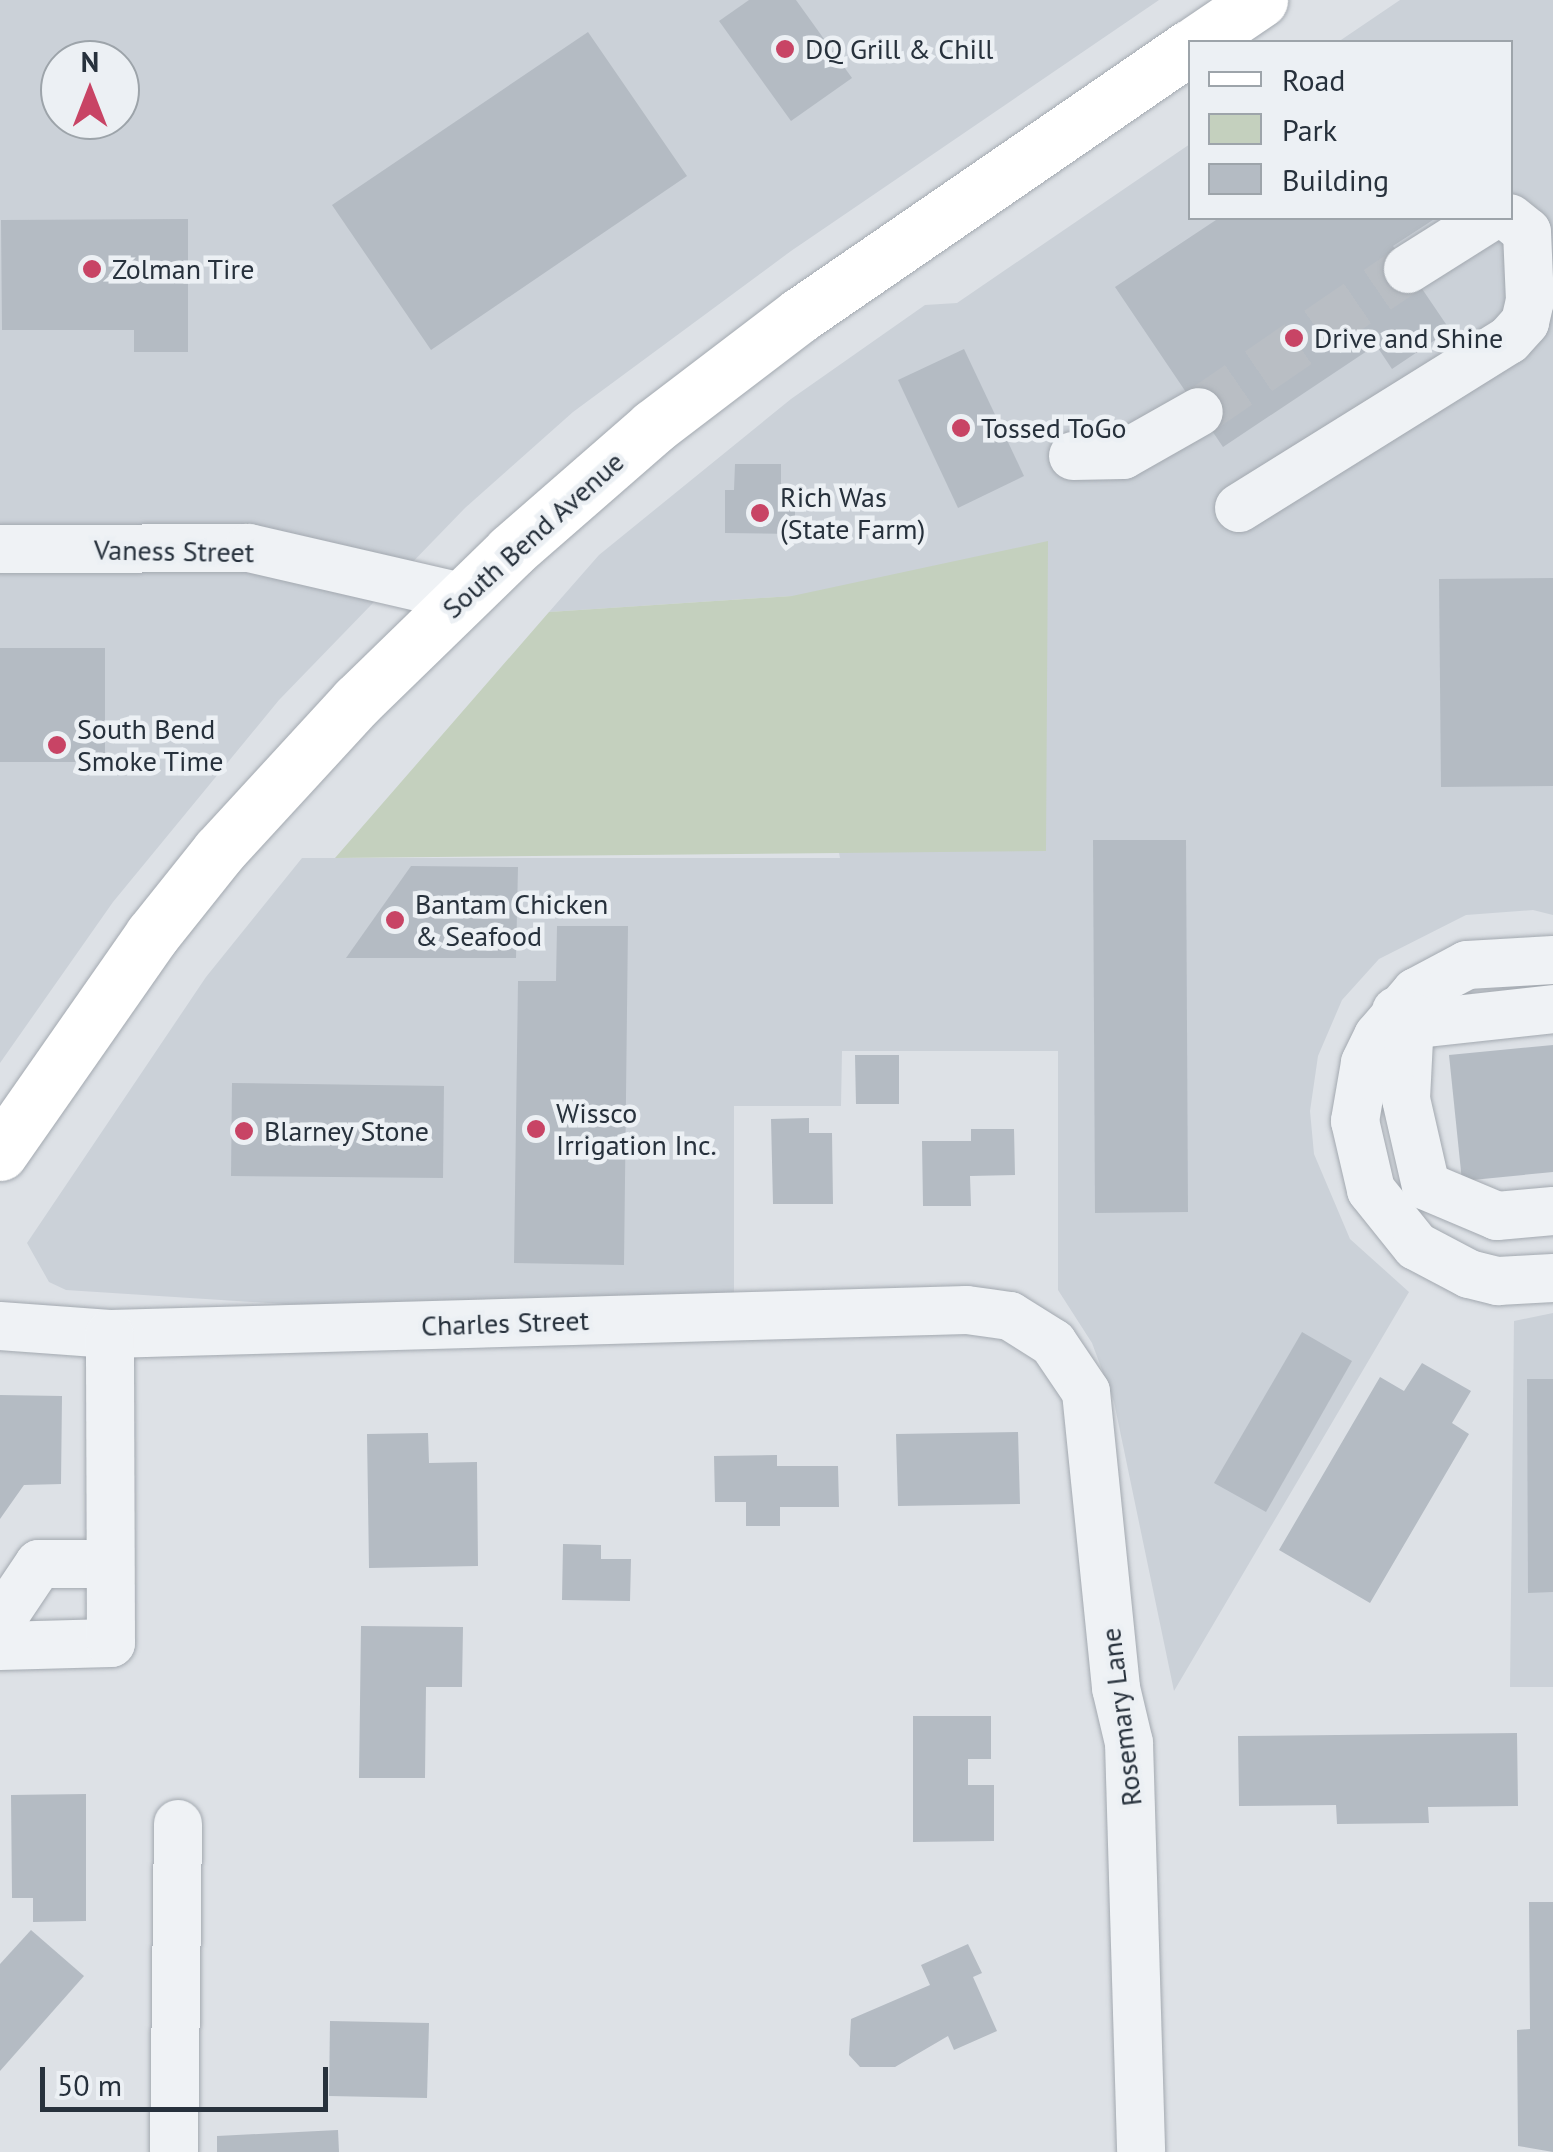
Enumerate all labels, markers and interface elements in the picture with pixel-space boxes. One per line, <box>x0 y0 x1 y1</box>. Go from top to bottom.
place label: DQ Grill & Chill <box>805 32 993 66</box>
marker: DQ Grill & Chill <box>774 38 796 60</box>
north arrow <box>40 40 140 140</box>
legend <box>1188 40 1513 220</box>
text: N <box>81 43 99 80</box>
text: Road <box>1282 60 1346 99</box>
text: Park <box>1282 110 1337 149</box>
text: Building <box>1282 160 1389 199</box>
place label: Zolman Tire <box>112 252 255 286</box>
marker: Zolman Tire <box>81 258 103 280</box>
place label: Drive and Shine <box>1314 321 1503 355</box>
marker: Drive and Shine <box>1283 327 1305 349</box>
place label: Tossed ToGo <box>981 411 1127 445</box>
marker: Tossed ToGo <box>950 417 972 439</box>
street label: South Bend Avenue <box>435 445 631 625</box>
place label: Rich Was (State Farm) <box>780 480 925 546</box>
marker: Rich Was (State Farm) <box>749 502 771 524</box>
street label: Vaness Street <box>93 533 255 569</box>
place label: South Bend Smoke Time <box>77 712 224 778</box>
marker: South Bend Smoke Time <box>46 734 68 756</box>
place label: Bantam Chicken & Seafood <box>415 887 608 953</box>
marker: Bantam Chicken & Seafood <box>384 909 406 931</box>
place label: Wissco Irrigation Inc. <box>556 1096 716 1162</box>
place label: Blarney Stone <box>264 1114 430 1148</box>
marker: Wissco Irrigation Inc. <box>525 1118 547 1140</box>
marker: Blarney Stone <box>233 1120 255 1142</box>
street label: Charles Street <box>421 1303 589 1343</box>
street label: Rosemary Lane <box>1093 1625 1149 1809</box>
scale bar <box>45 2047 332 2109</box>
text: 50 m <box>57 2065 122 2104</box>

